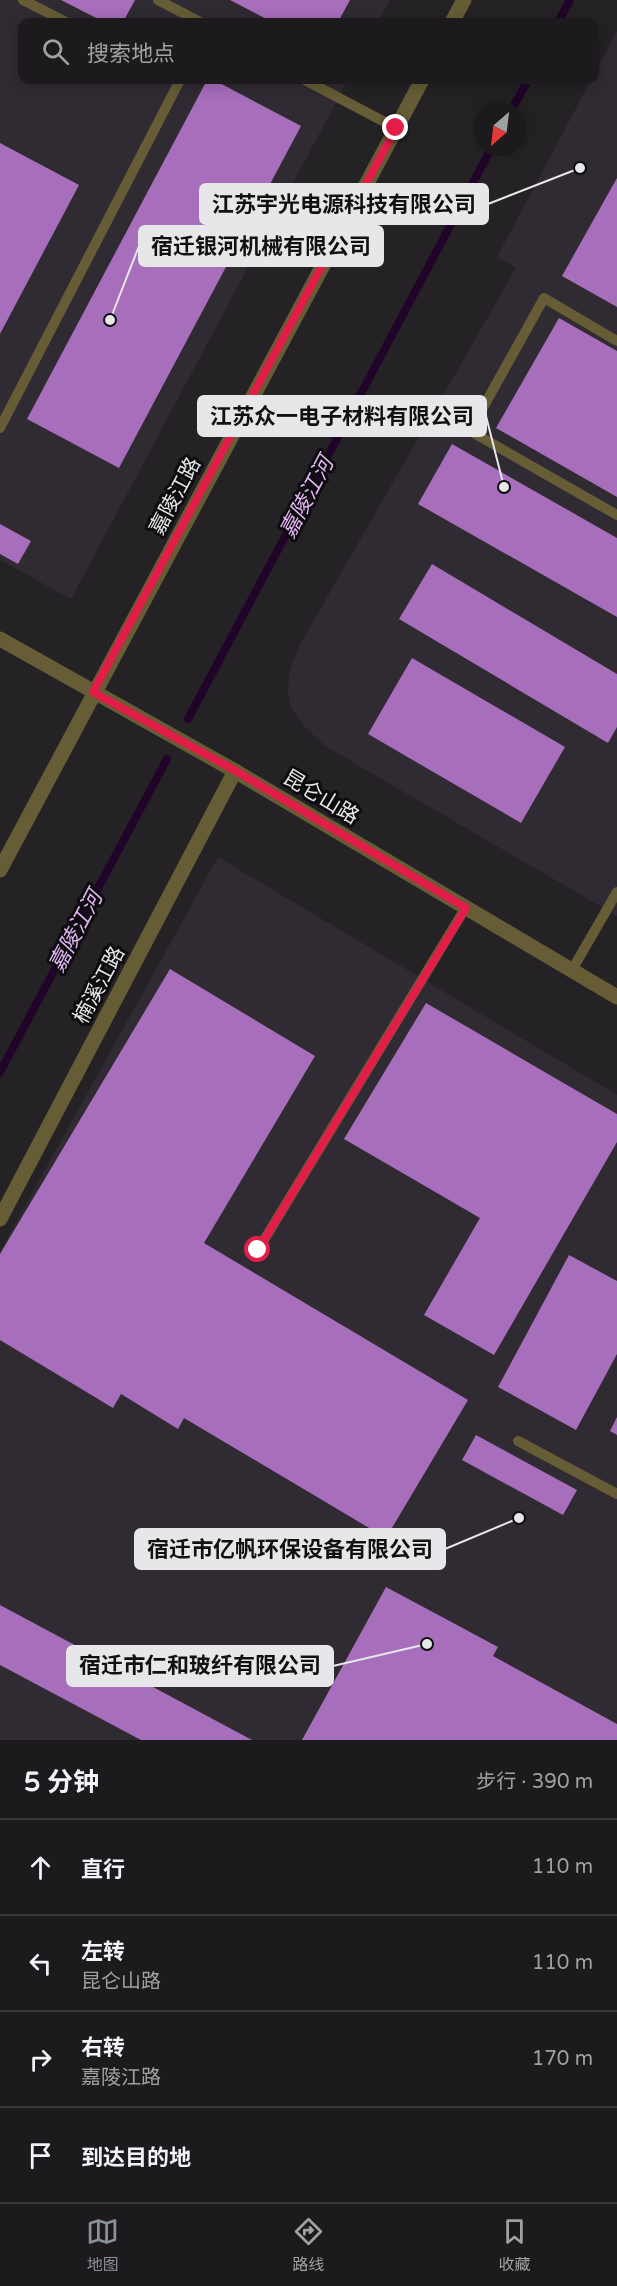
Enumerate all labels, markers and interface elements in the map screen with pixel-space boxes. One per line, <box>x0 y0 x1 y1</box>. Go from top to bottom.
search box <box>18 18 599 84</box>
icon: search <box>39 35 72 68</box>
text: 搜索地点 <box>87 41 175 67</box>
north arrow <box>473 102 527 156</box>
route end <box>382 114 408 140</box>
callout: 江苏宇光电源科技有限公司 <box>200 184 488 224</box>
text: 江苏宇光电源科技有限公司 <box>212 192 476 218</box>
callout: 宿迁银河机械有限公司 <box>139 226 383 266</box>
text: 宿迁银河机械有限公司 <box>151 234 371 260</box>
callout: 江苏众一电子材料有限公司 <box>198 396 486 436</box>
text: 江苏众一电子材料有限公司 <box>210 404 474 430</box>
water label: 嘉陵江河 <box>275 449 341 542</box>
street label: 嘉陵江路 <box>145 453 206 539</box>
street label: 昆仑山路 <box>278 765 363 830</box>
water label: 嘉陵江河 <box>44 883 110 976</box>
street label: 楠溪江路 <box>69 942 130 1028</box>
route start <box>244 1236 270 1262</box>
callout: 宿迁市亿帆环保设备有限公司 <box>135 1529 445 1569</box>
text: 宿迁市亿帆环保设备有限公司 <box>147 1537 433 1563</box>
callout: 宿迁市仁和玻纤有限公司 <box>67 1646 333 1686</box>
text: 宿迁市仁和玻纤有限公司 <box>79 1653 321 1679</box>
text: 5 分钟 <box>24 1767 99 1798</box>
text: 步行 · 390 m <box>476 1770 593 1794</box>
icon: ahead <box>24 1851 57 1884</box>
text: 110 m <box>532 1855 593 1879</box>
text: 直行 <box>81 1857 125 1883</box>
text: 左转 <box>81 1939 125 1965</box>
icon: left <box>24 1947 57 1980</box>
text: 110 m <box>532 1951 593 1975</box>
text: 昆仑山路 <box>81 1970 161 1994</box>
text: 右转 <box>81 2035 125 2061</box>
icon: right <box>24 2043 57 2076</box>
text: 170 m <box>532 2047 593 2071</box>
text: 嘉陵江路 <box>81 2066 161 2090</box>
icon: arrive <box>24 2139 57 2172</box>
text: 到达目的地 <box>81 2145 191 2171</box>
tab: 地图 <box>86 2215 119 2275</box>
tab: 路线 <box>292 2215 325 2275</box>
tab: 收藏 <box>498 2215 531 2275</box>

